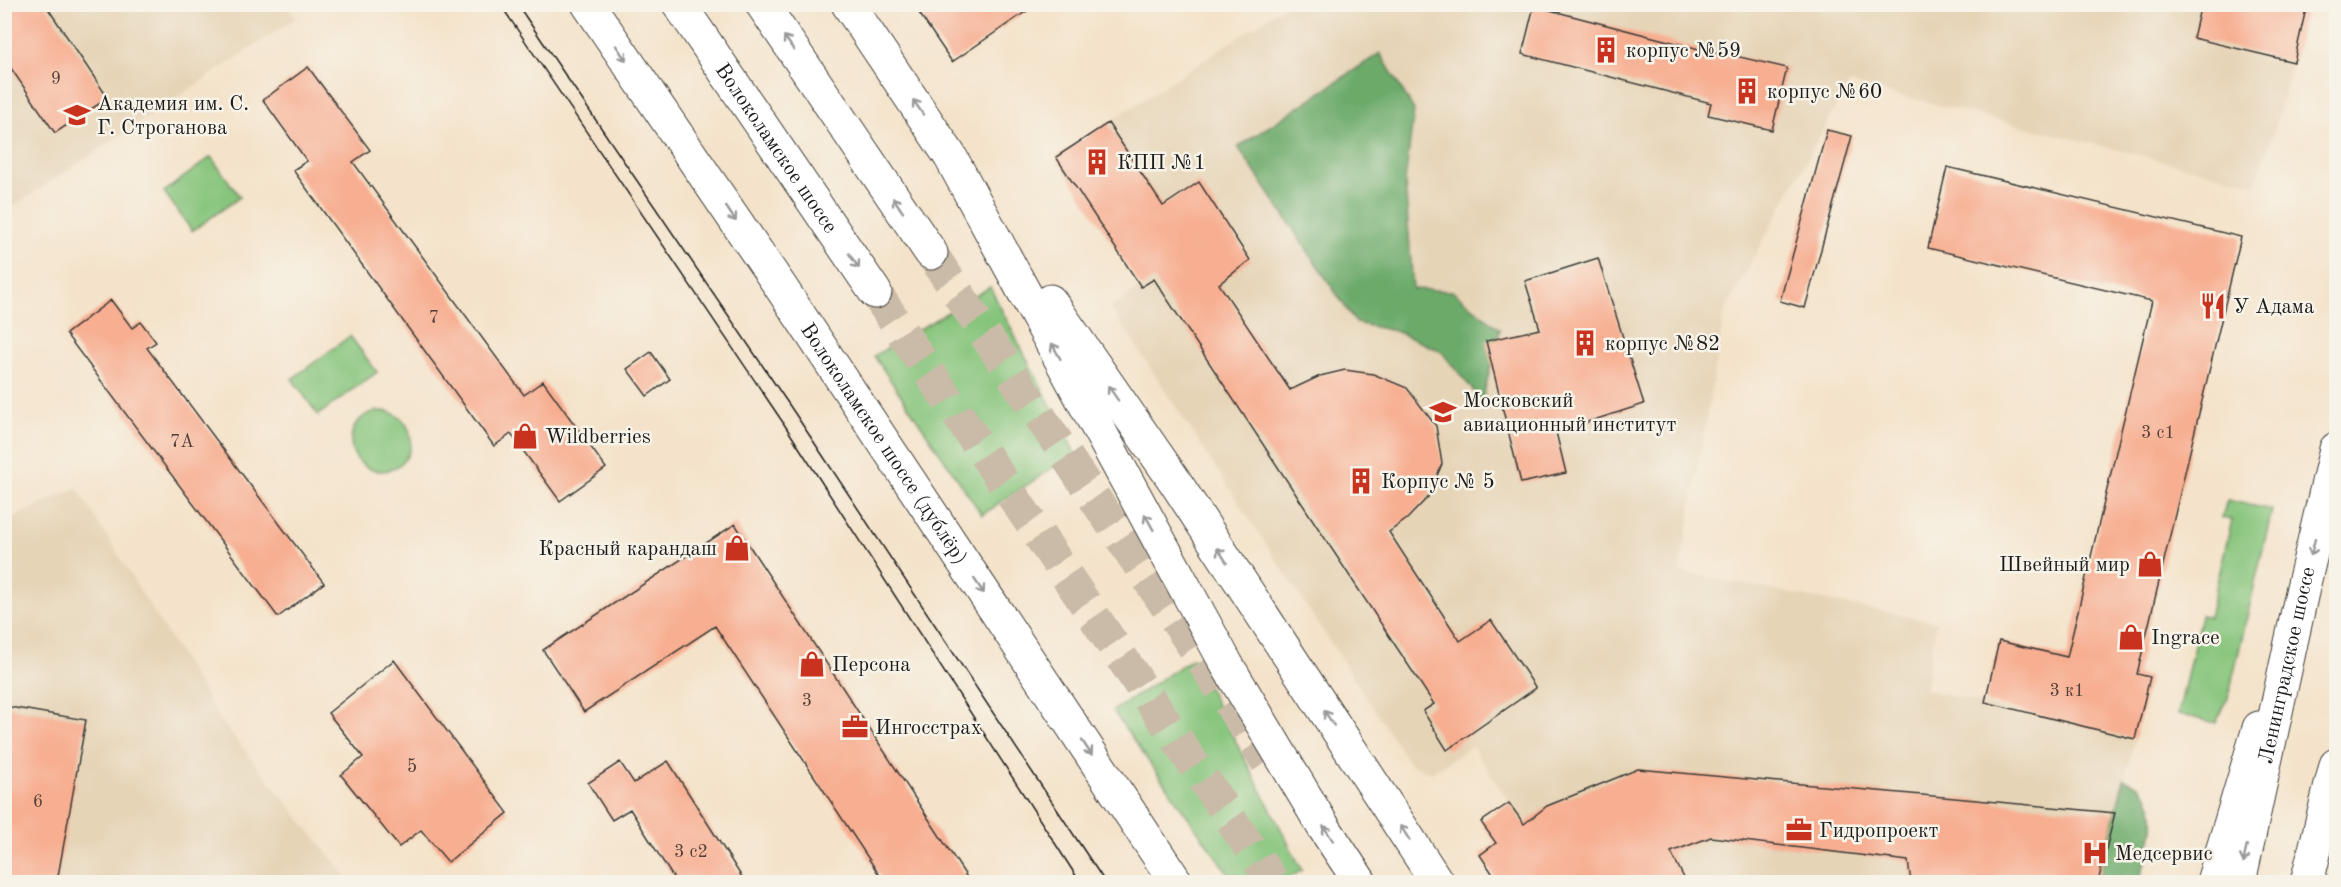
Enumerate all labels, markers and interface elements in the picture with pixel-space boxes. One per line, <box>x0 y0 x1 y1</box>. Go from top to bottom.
building icon: корпус №59 <box>1591 35 1621 65</box>
one-way arrow <box>783 36 795 52</box>
place label: корпус №59 <box>1626 41 1741 62</box>
one-way arrow <box>615 44 627 60</box>
street label: Волоколамское шоссе <box>711 60 841 237</box>
house number: 9 <box>51 70 61 88</box>
building icon: корпус №60 <box>1732 76 1762 106</box>
place label: корпус №60 <box>1767 82 1882 103</box>
place label: Академия им. С. Г. Строганова <box>97 94 249 139</box>
one-way arrow <box>912 99 924 116</box>
school or university icon: Академия им. С. Г. Строганова <box>62 100 92 130</box>
building icon: КПП №1 <box>1082 147 1112 177</box>
place label: КПП №1 <box>1117 153 1206 174</box>
one-way arrow <box>892 196 905 213</box>
one-way arrow <box>725 205 737 222</box>
one-way arrow <box>848 252 860 269</box>
restaurant icon: У Адама <box>2198 291 2228 321</box>
place label: У Адама <box>2233 297 2314 318</box>
house number: 7 <box>429 309 439 327</box>
street label: Волоколамское шоссе (дублёр) <box>796 320 971 568</box>
building icon: корпус №82 <box>1570 328 1600 358</box>
place label: корпус №82 <box>1605 334 1720 355</box>
one-way arrow <box>1050 342 1061 360</box>
one-way arrow <box>1107 385 1119 401</box>
place label: Московский авиационный институт <box>1463 391 1677 436</box>
school or university icon: Московский авиационный институт <box>1428 397 1458 427</box>
shop icon: Wildberries <box>510 421 540 451</box>
house number: 3 с1 <box>2141 424 2175 442</box>
place label: Wildberries <box>545 427 651 448</box>
house number: 7А <box>170 433 194 451</box>
building icon: Корпус № 5 <box>1346 466 1376 496</box>
place label: Корпус № 5 <box>1381 472 1495 493</box>
one-way arrow <box>1143 514 1155 531</box>
shop icon: Красный карандаш <box>722 533 752 563</box>
one-way arrow <box>2306 537 2318 556</box>
place label: Красный карандаш <box>538 539 717 560</box>
one-way arrow <box>1216 547 1228 563</box>
shop icon: Швейный мир <box>2135 549 2165 579</box>
place label: Швейный мир <box>1999 555 2130 576</box>
street label: Ленинградское шоссе <box>2256 565 2320 766</box>
one-way arrow <box>973 577 985 594</box>
shop icon: Ingrace <box>2116 622 2146 652</box>
place label: Ingrace <box>2151 628 2220 649</box>
shop icon: Персона <box>797 649 827 679</box>
place label: Персона <box>832 655 911 676</box>
house number: 3 к1 <box>2050 682 2084 700</box>
house number: 3 <box>802 692 812 710</box>
one-way arrow <box>1322 710 1334 727</box>
office icon: Ингосстрах <box>840 712 870 742</box>
place label: Ингосстрах <box>875 718 982 739</box>
one-way arrow <box>1081 740 1093 756</box>
house number: 5 <box>407 758 417 776</box>
house number: 6 <box>33 793 43 811</box>
office icon: Гидропроект <box>1784 815 1814 845</box>
place label: Гидропроект <box>1819 821 1939 842</box>
one-way arrow <box>1322 826 1334 842</box>
one-way arrow <box>1399 826 1411 842</box>
hospital icon: Медсервис <box>2080 838 2110 868</box>
house number: 3 с2 <box>674 843 708 861</box>
place label: Медсервис <box>2115 844 2213 865</box>
one-way arrow <box>2239 844 2250 863</box>

